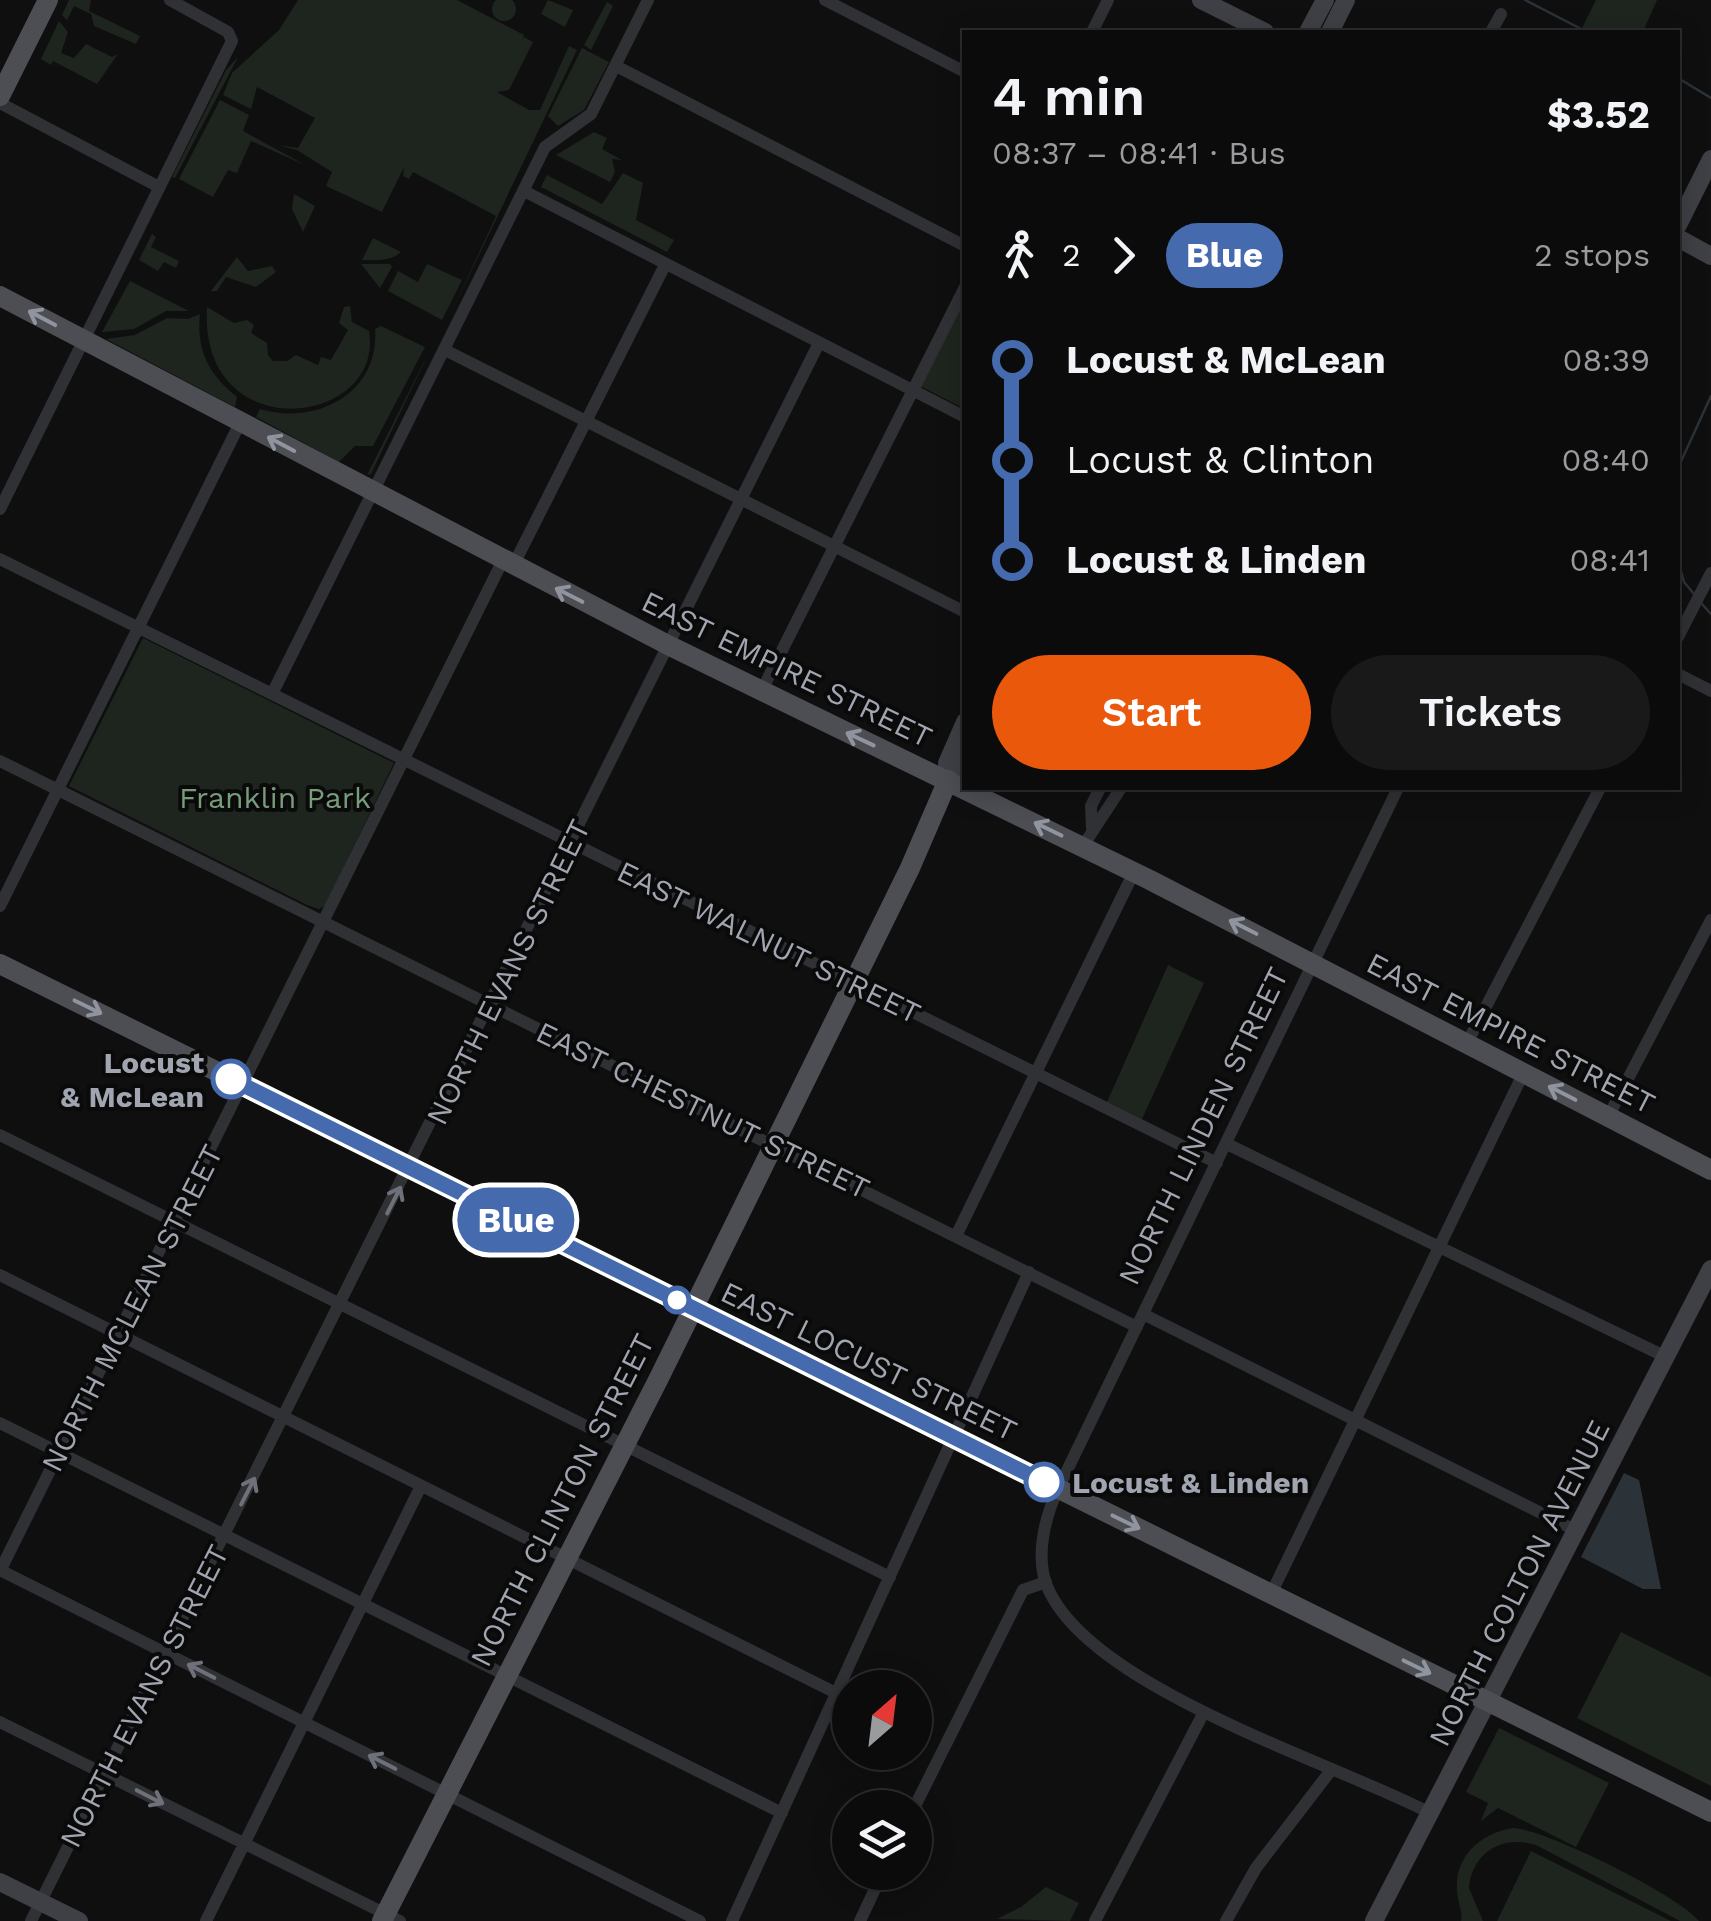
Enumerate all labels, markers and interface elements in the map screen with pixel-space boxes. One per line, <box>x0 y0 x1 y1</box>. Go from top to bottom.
text: 4 min <box>992 64 1145 128</box>
text: $3.52 <box>1547 93 1650 137</box>
text: 08:37 – 08:41 · Bus <box>992 134 1286 172</box>
icon: walk <box>992 228 1047 283</box>
icon: forward <box>1096 228 1151 283</box>
text: Blue <box>1186 234 1263 276</box>
text: 2 <box>1062 236 1081 274</box>
text: 2 stops <box>1534 236 1650 274</box>
one-way arrow <box>27 308 57 327</box>
text: Locust & McLean <box>1066 338 1386 382</box>
text: 08:39 <box>1563 341 1650 379</box>
one-way arrow <box>266 434 296 453</box>
text: Locust & Clinton <box>1066 438 1375 482</box>
text: 08:40 <box>1561 441 1650 479</box>
text: Locust & Linden <box>1066 538 1367 582</box>
text: 08:41 <box>1569 541 1650 579</box>
street label: EAST EMPIRE STREET <box>636 583 938 755</box>
one-way arrow <box>554 585 584 604</box>
button: Start <box>992 655 1311 770</box>
button: Tickets <box>1331 655 1650 770</box>
one-way arrow <box>845 729 876 747</box>
park label: Franklin Park <box>179 780 371 815</box>
street label: NORTH EVANS STREET <box>419 814 597 1130</box>
one-way arrow <box>1033 819 1063 838</box>
street label: EAST WALNUT STREET <box>612 853 926 1031</box>
one-way arrow <box>1228 917 1258 936</box>
street label: EAST EMPIRE STREET <box>1361 945 1661 1121</box>
street label: NORTH LINDEN STREET <box>1111 962 1295 1290</box>
one-way arrow <box>72 998 102 1017</box>
street label: EAST CHESTNUT STREET <box>531 1014 875 1206</box>
place label: Locust & McLean <box>61 1045 204 1114</box>
marker: Locust & McLean <box>212 1060 250 1098</box>
one-way arrow <box>1548 1083 1578 1102</box>
street label: NORTH MCLEAN STREET <box>34 1139 230 1477</box>
one-way arrow <box>385 1186 404 1215</box>
line badge: Blue <box>446 1188 586 1252</box>
text: Blue <box>477 1199 555 1241</box>
street label: EAST LOCUST STREET <box>715 1274 1023 1448</box>
unlabelled marker <box>664 1287 690 1313</box>
street label: NORTH CLINTON STREET <box>463 1328 661 1672</box>
street label: NORTH COLTON AVENUE <box>1421 1414 1617 1752</box>
marker: Locust & Linden <box>1025 1463 1063 1501</box>
place label: Locust & Linden <box>1072 1465 1309 1500</box>
one-way arrow <box>239 1476 258 1506</box>
one-way arrow <box>1110 1514 1140 1533</box>
street label: NORTH EVANS STREET <box>52 1539 236 1853</box>
one-way arrow <box>1401 1658 1431 1677</box>
one-way arrow <box>187 1661 216 1680</box>
north arrow <box>832 1670 932 1770</box>
map controls <box>832 1670 932 1890</box>
one-way arrow <box>368 1752 398 1771</box>
one-way arrow <box>134 1788 164 1807</box>
button: layers <box>832 1790 932 1890</box>

